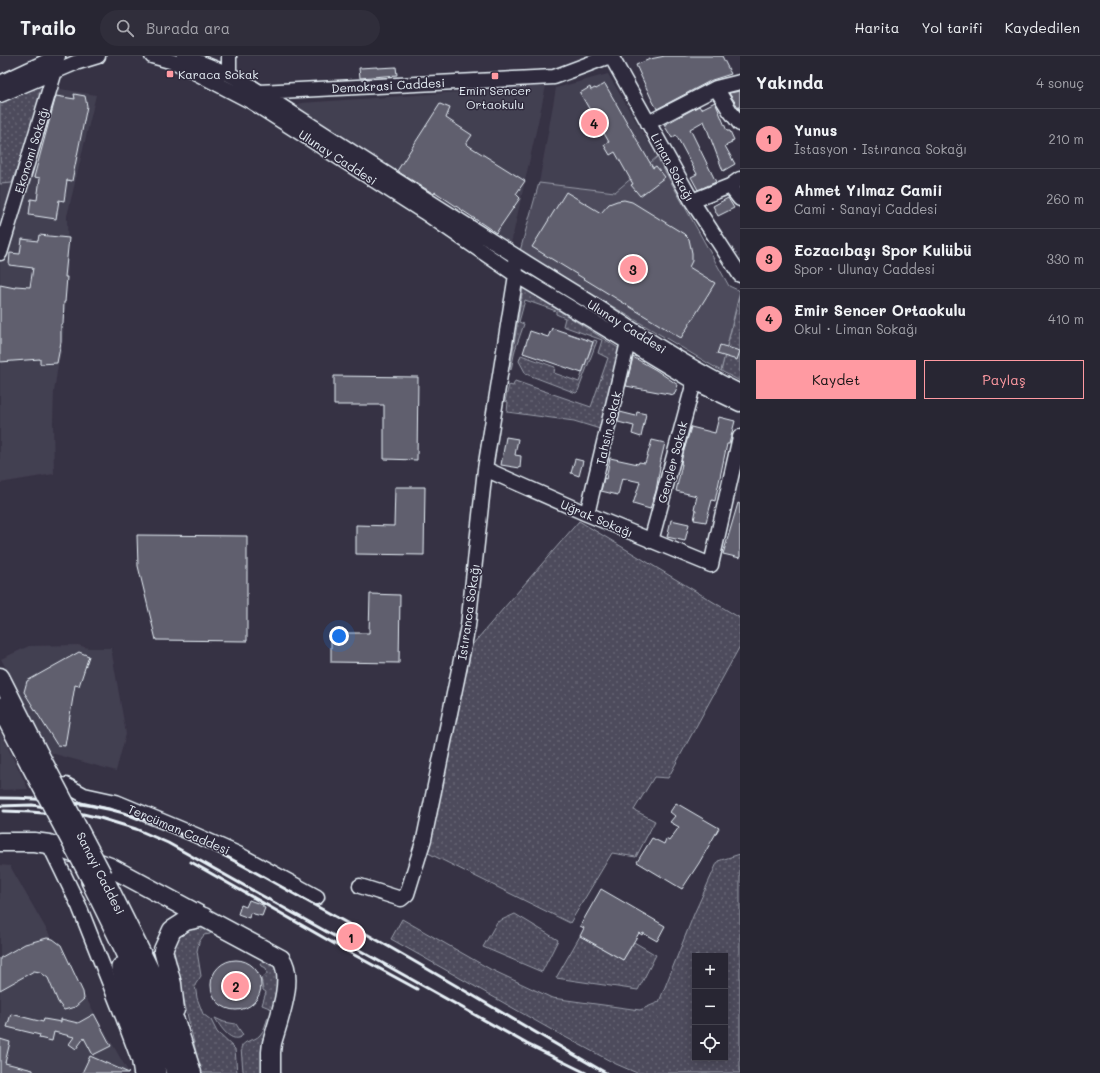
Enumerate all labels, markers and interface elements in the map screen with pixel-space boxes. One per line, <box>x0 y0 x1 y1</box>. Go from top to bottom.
search box <box>100 10 380 46</box>
text: Trailo <box>20 15 76 40</box>
icon: search <box>114 17 136 39</box>
text: Burada ara <box>146 18 230 38</box>
text: Harita <box>855 18 899 37</box>
text: Yol tarifi <box>921 18 983 37</box>
text: Kaydedilen <box>1005 18 1080 37</box>
place label: Karaca Sokak <box>178 66 259 82</box>
marker: Karaca Sokak <box>165 69 175 79</box>
marker: Emin Sencer Ortaokulu <box>490 71 500 81</box>
text: Yakında <box>756 71 824 93</box>
street label: Demokrasi Caddesi <box>331 74 445 96</box>
text: 4 sonuç <box>1036 74 1084 91</box>
place label: Emin Sencer Ortaokulu <box>459 82 531 112</box>
street label: Ekonomi Sokağı <box>10 105 52 195</box>
pin: 4 <box>581 108 607 138</box>
text: Yunus <box>794 120 837 140</box>
street label: Ulunay Caddesi <box>296 126 380 188</box>
street label: Liman Sokağı <box>648 130 698 204</box>
text: 1 <box>766 130 772 147</box>
text: 210 m <box>1048 130 1084 147</box>
text: İstasyon · Istıranca Sokağı <box>794 140 967 157</box>
text: Ahmet Yılmaz Camii <box>794 180 943 200</box>
text: 2 <box>765 190 773 207</box>
text: 260 m <box>1046 190 1084 207</box>
text: Cami · Sanayi Caddesi <box>794 200 938 217</box>
text: Eczacıbaşı Spor Kulübü <box>794 240 972 260</box>
text: 3 <box>765 250 773 267</box>
text: 330 m <box>1046 250 1084 267</box>
pin: 3 <box>620 254 646 284</box>
text: Spor · Ulunay Caddesi <box>794 260 935 277</box>
street label: Ulunay Caddesi <box>585 295 669 357</box>
text: Emir Sencer Ortaokulu <box>794 300 966 320</box>
text: 4 <box>765 310 773 327</box>
text: 410 m <box>1048 310 1084 327</box>
text: Okul · Liman Sokağı <box>794 320 918 337</box>
button: Kaydet <box>756 360 916 399</box>
button: Paylaş <box>924 360 1084 399</box>
street label: Tahsin Sokak <box>592 390 624 466</box>
street label: Gençler Sokak <box>653 419 691 505</box>
street label: Uğrak Sokağı <box>558 496 636 540</box>
street label: Istıranca Sokağı <box>453 563 483 661</box>
your location <box>329 626 349 646</box>
street label: Tercüman Caddesi <box>125 800 233 858</box>
street label: Sanayi Caddesi <box>73 829 129 917</box>
pin: 1 <box>338 922 364 952</box>
map controls <box>692 953 728 1061</box>
button: + <box>692 953 728 989</box>
pin: 2 <box>223 971 249 1001</box>
button: − <box>692 989 728 1025</box>
button: locate <box>692 1025 728 1061</box>

